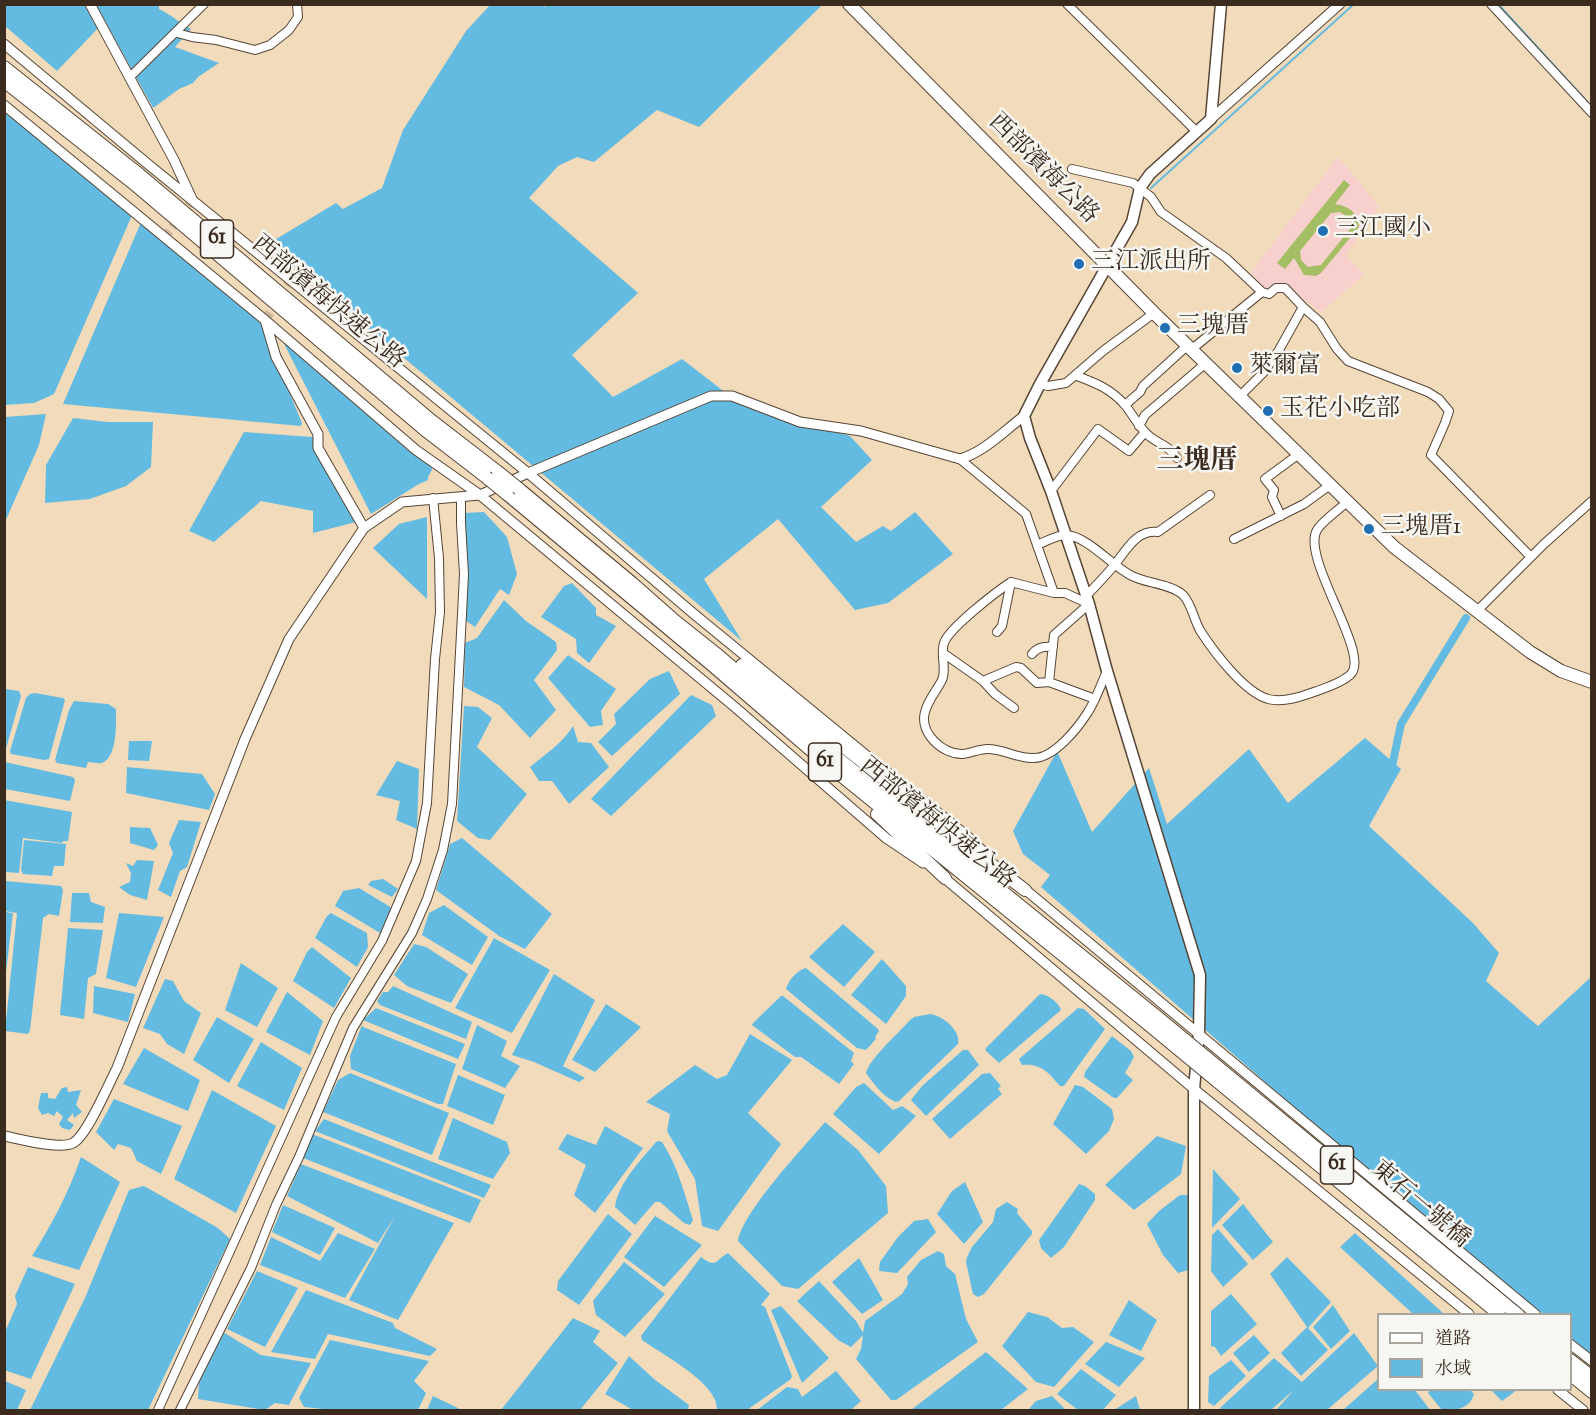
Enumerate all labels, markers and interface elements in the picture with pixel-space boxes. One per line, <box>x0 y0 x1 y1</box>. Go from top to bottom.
street label: 西部濱海公路 <box>981 109 1103 231</box>
place label: 三江國小 <box>1335 217 1431 245</box>
road number: 61 <box>200 220 234 258</box>
marker: 三江國小 <box>1316 224 1330 238</box>
street label: 西部濱海快速公路 <box>244 231 410 377</box>
place label: 三江派出所 <box>1091 250 1211 278</box>
marker: 三江派出所 <box>1072 257 1086 271</box>
place label: 三塊厝 <box>1177 314 1249 342</box>
marker: 三塊厝 <box>1158 321 1172 335</box>
place label: 萊爾富 <box>1249 354 1321 382</box>
marker: 萊爾富 <box>1230 361 1244 375</box>
place label: 玉花小吃部 <box>1280 397 1400 425</box>
marker: 玉花小吃部 <box>1261 404 1275 418</box>
district label: 三塊厝 <box>1157 447 1237 479</box>
place label: 三塊厝1 <box>1381 515 1461 543</box>
marker: 三塊厝1 <box>1362 522 1376 536</box>
road number: 61 <box>808 743 842 781</box>
street label: 西部濱海快速公路 <box>852 753 1020 897</box>
road number: 61 <box>1320 1146 1354 1184</box>
street label: 東石一號橋 <box>1364 1156 1474 1256</box>
legend <box>1377 1313 1572 1391</box>
text: 道路 <box>1435 1327 1471 1353</box>
text: 水域 <box>1435 1357 1471 1383</box>

